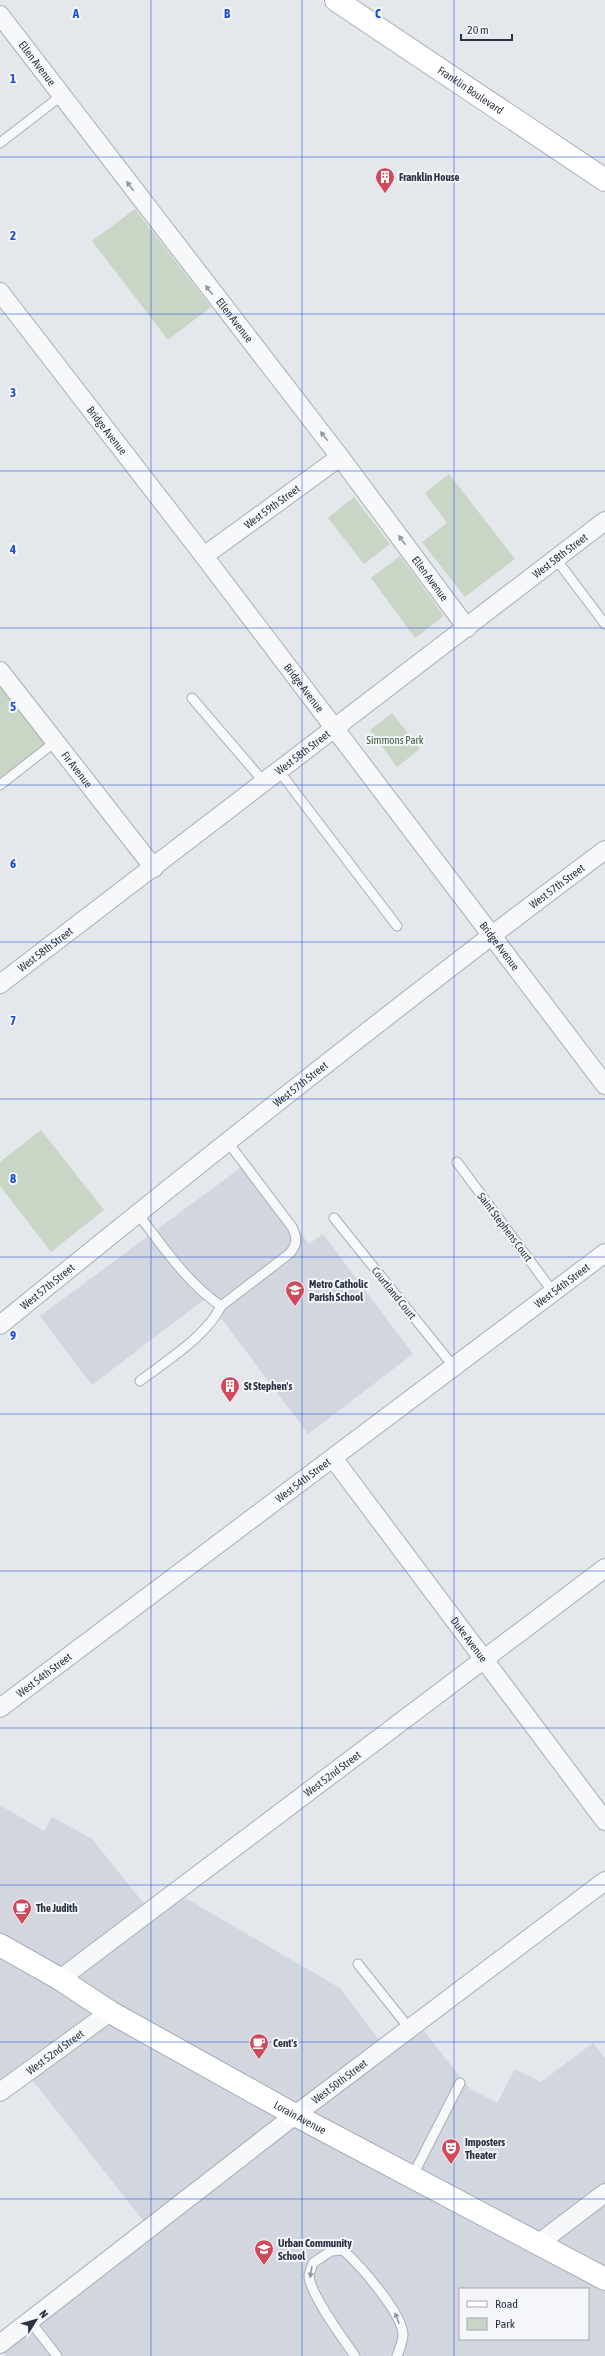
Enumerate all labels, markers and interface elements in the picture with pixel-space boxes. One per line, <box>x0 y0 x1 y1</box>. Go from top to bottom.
text: A <box>72 6 80 21</box>
text: B <box>224 6 231 21</box>
text: C <box>375 6 381 21</box>
scale bar <box>461 16 512 42</box>
text: 20 m <box>467 23 489 37</box>
street label: Ellen Avenue <box>16 39 58 88</box>
street label: Franklin Boulevard <box>436 64 506 116</box>
text: 1 <box>10 71 16 86</box>
building icon: Franklin House <box>374 166 396 194</box>
place label: Franklin House <box>399 171 460 183</box>
one-way arrow <box>126 181 135 192</box>
text: 2 <box>10 228 16 243</box>
one-way arrow <box>205 284 214 295</box>
street label: Ellen Avenue <box>214 296 256 345</box>
text: 3 <box>10 385 16 400</box>
street label: Bridge Avenue <box>85 404 129 457</box>
one-way arrow <box>320 431 328 442</box>
street label: West 59th Street <box>242 482 302 531</box>
street label: West 58th Street <box>530 531 590 580</box>
one-way arrow <box>398 535 406 546</box>
text: 4 <box>9 542 16 557</box>
street label: Ellen Avenue <box>410 554 451 603</box>
street label: Bridge Avenue <box>282 661 326 714</box>
text: 5 <box>10 699 16 714</box>
street label: West 58th Street <box>273 728 332 777</box>
park label: Simmons Park <box>366 734 424 746</box>
street label: Fir Avenue <box>59 749 95 790</box>
text: 6 <box>10 856 16 871</box>
street label: West 57th Street <box>527 862 587 911</box>
street label: Bridge Avenue <box>477 919 522 973</box>
street label: West 58th Street <box>15 925 75 974</box>
text: 7 <box>10 1013 16 1028</box>
street label: West 57th Street <box>271 1059 330 1109</box>
text: 8 <box>10 1171 16 1186</box>
street label: Saint Stephens Court <box>475 1190 535 1264</box>
street label: West 57th Street <box>18 1261 77 1312</box>
street label: West 54th Street <box>532 1261 592 1310</box>
street label: Courtland Court <box>369 1265 419 1321</box>
place label: Metro Catholic Parish School <box>309 1278 369 1303</box>
school or university icon: Metro Catholic Parish School <box>284 1279 306 1307</box>
text: 9 <box>10 1328 16 1343</box>
building icon: St Stephen's <box>219 1375 241 1403</box>
place label: St Stephen's <box>244 1380 292 1392</box>
street label: West 54th Street <box>273 1456 333 1505</box>
street label: Duke Avenue <box>448 1615 490 1665</box>
street label: West 54th Street <box>14 1650 74 1700</box>
street label: West 52nd Street <box>302 1748 363 1799</box>
cafe icon: The Judith <box>11 1897 33 1925</box>
place label: The Judith <box>36 1902 78 1914</box>
street label: West 52nd Street <box>24 2027 86 2077</box>
cafe icon: Cent's <box>248 2032 270 2060</box>
place label: Cent's <box>273 2037 297 2049</box>
street label: West 50th Street <box>309 2057 369 2106</box>
street label: Lorain Avenue <box>272 2098 328 2136</box>
place label: Imposters Theater <box>465 2136 505 2161</box>
theatre icon: Imposters Theater <box>440 2137 462 2165</box>
place label: Urban Community School <box>278 2237 352 2262</box>
school or university icon: Urban Community School <box>253 2238 275 2266</box>
one-way arrow <box>308 2265 314 2278</box>
legend <box>459 2288 589 2340</box>
text: Road <box>495 2297 518 2311</box>
north arrow <box>16 2300 56 2340</box>
text: N <box>37 2308 51 2320</box>
one-way arrow <box>394 2311 400 2323</box>
text: Park <box>495 2317 516 2331</box>

